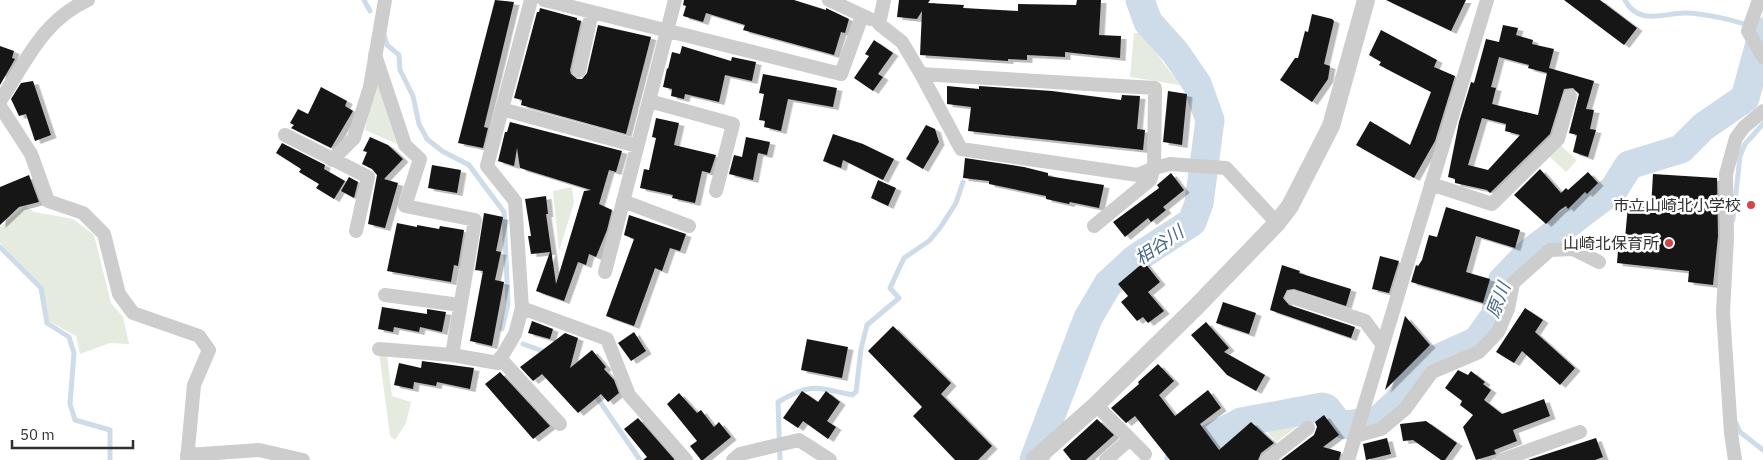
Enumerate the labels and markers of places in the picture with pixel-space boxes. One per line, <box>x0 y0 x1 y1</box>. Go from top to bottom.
place label: 市立山崎北小学校 <box>1613 195 1741 215</box>
marker: 市立山崎北小学校 <box>1745 199 1757 211</box>
place label: 山崎北保育所 <box>1563 233 1659 253</box>
marker: 山崎北保育所 <box>1663 237 1675 249</box>

